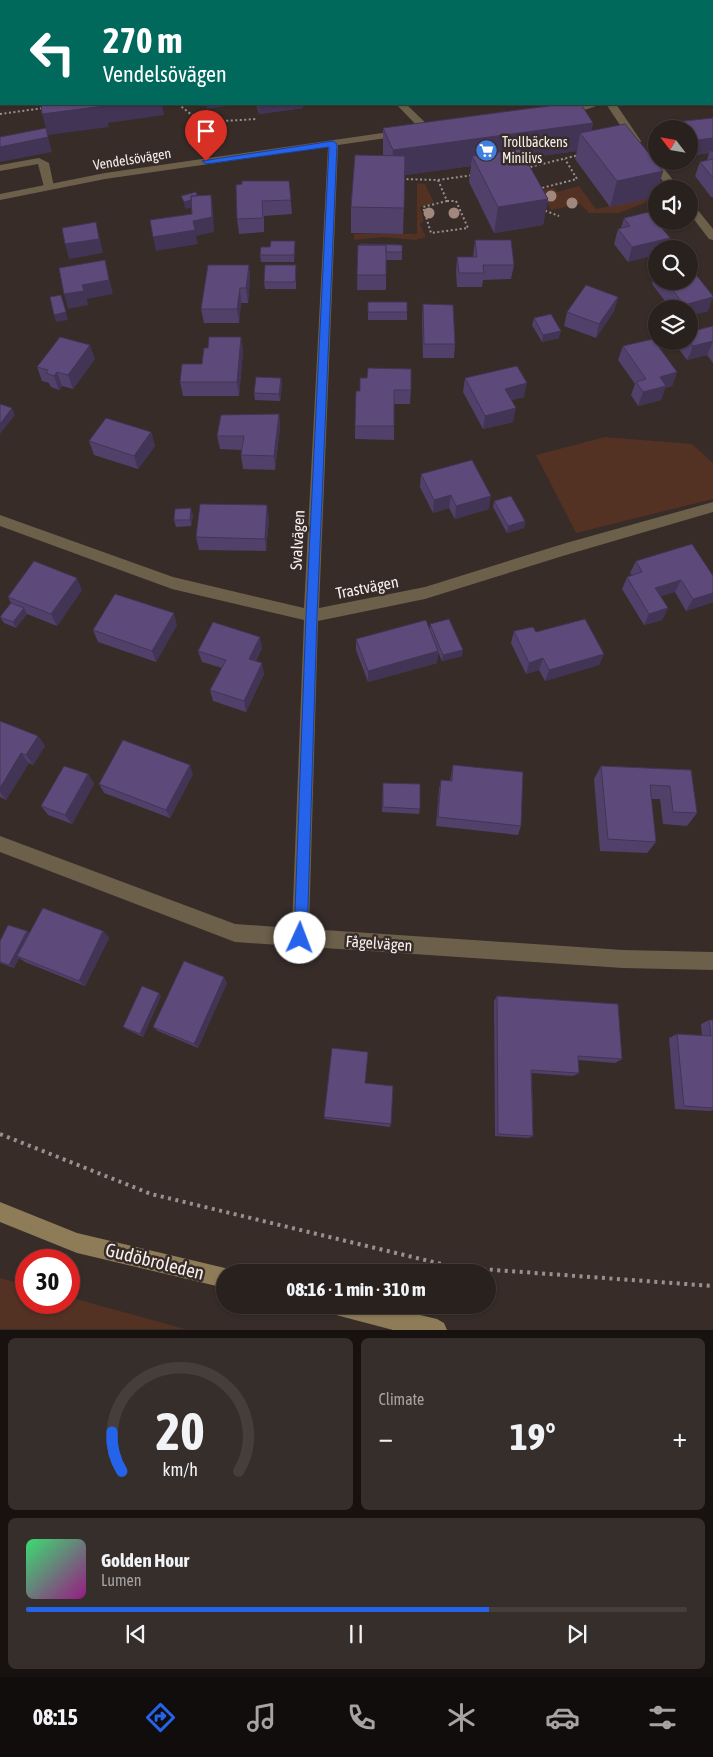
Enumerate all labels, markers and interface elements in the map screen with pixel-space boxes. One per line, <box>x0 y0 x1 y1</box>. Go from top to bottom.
icon: left <box>20 20 85 85</box>
text: 270 m <box>103 20 182 60</box>
text: Vendelsövägen <box>103 61 227 87</box>
pin <box>185 110 227 161</box>
icon: arrive <box>192 117 220 145</box>
north arrow <box>648 120 698 170</box>
map controls <box>648 120 698 350</box>
place label: Trollbäckens Minilivs <box>502 134 568 166</box>
supermarket icon: Trollbäckens Minilivs <box>474 138 498 162</box>
street label: Vendelsövägen <box>92 145 172 173</box>
button: sound <box>648 180 698 230</box>
button: search <box>648 240 698 290</box>
button: layers <box>648 300 698 350</box>
street label: Svalvägen <box>286 510 309 570</box>
street label: Trastvägen <box>334 572 400 603</box>
position arrow <box>273 911 325 963</box>
street label: Fågelvägen <box>345 932 413 955</box>
street label: Gudöbroleden <box>103 1238 207 1284</box>
speed limit sign: 30 <box>15 1249 80 1314</box>
text: 08:16 · 1 min · 310 m <box>286 1278 426 1300</box>
text: Climate <box>379 1390 424 1408</box>
text: 20 <box>156 1401 205 1461</box>
text: 19° <box>510 1415 556 1458</box>
text: − <box>379 1421 393 1453</box>
text: + <box>672 1421 687 1453</box>
text: km/h <box>163 1459 198 1480</box>
text: Golden Hour <box>101 1549 189 1571</box>
text: Lumen <box>101 1571 141 1589</box>
icon: previous <box>122 1620 150 1648</box>
icon: pause <box>342 1620 370 1648</box>
icon: next <box>563 1620 591 1648</box>
icon: directions <box>143 1700 178 1735</box>
icon: music <box>244 1700 279 1735</box>
icon: phone <box>344 1700 379 1735</box>
icon: climate <box>444 1700 479 1735</box>
icon: car <box>545 1700 580 1735</box>
icon: filters <box>645 1700 680 1735</box>
text: 08:15 <box>33 1704 78 1730</box>

